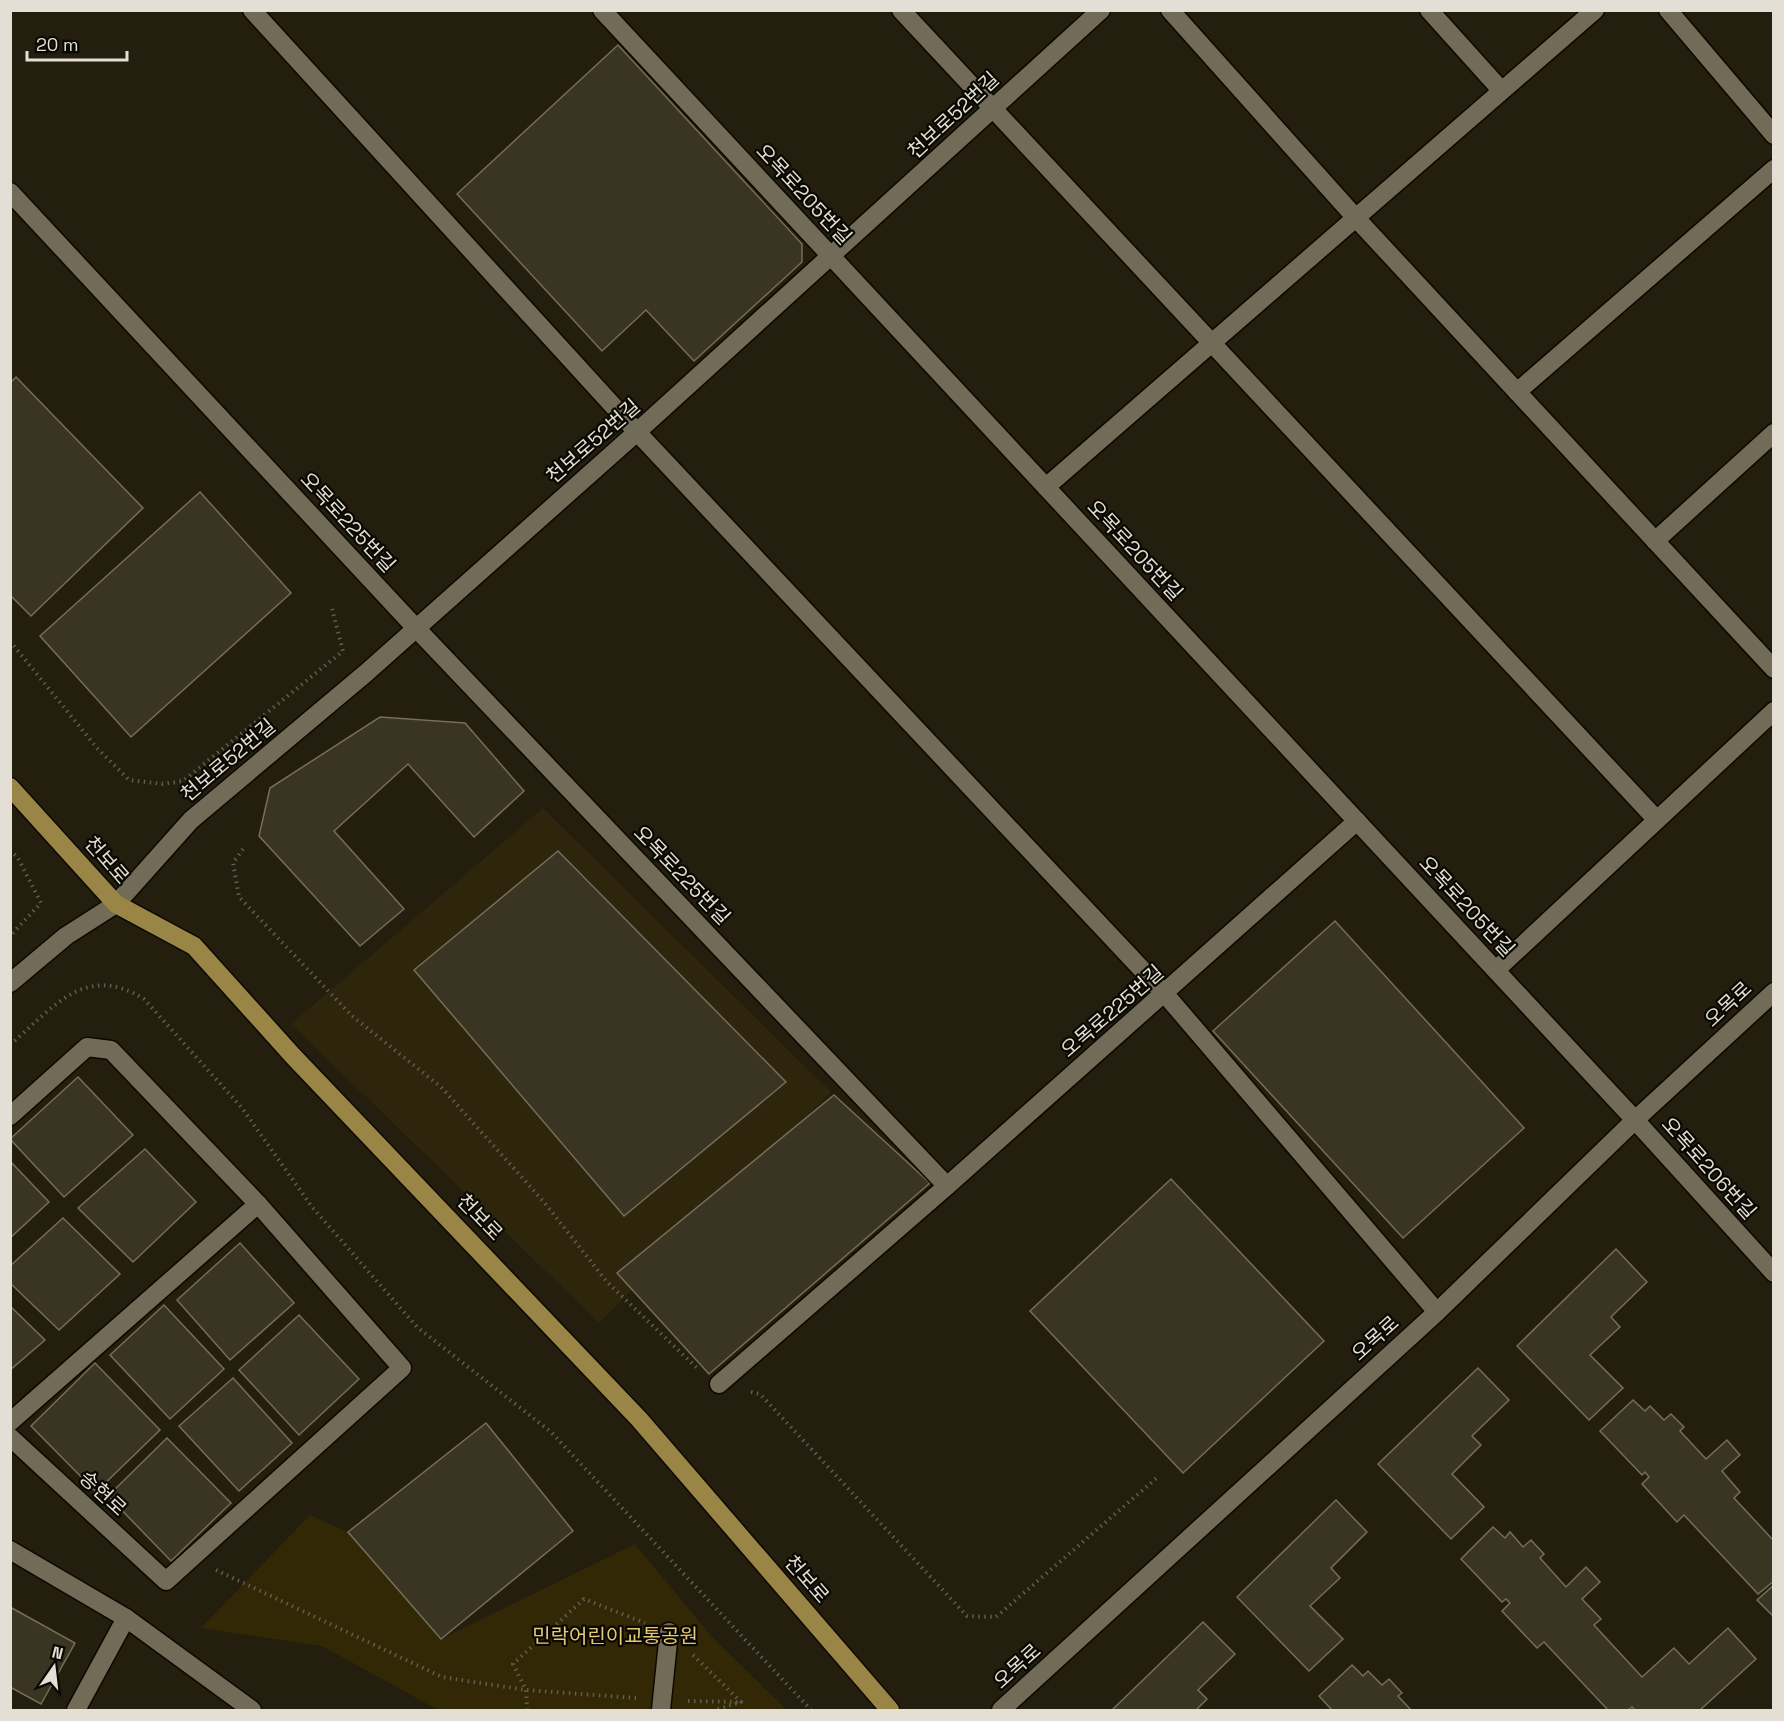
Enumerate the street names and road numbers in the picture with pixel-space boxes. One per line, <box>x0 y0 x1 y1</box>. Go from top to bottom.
street label: 천보로52번길 <box>902 66 1004 164</box>
street label: 오목로205번길 <box>751 138 857 250</box>
street label: 천보로52번길 <box>541 393 645 489</box>
street label: 오목로225번길 <box>295 466 401 578</box>
street label: 오목로205번길 <box>1082 494 1188 606</box>
street label: 천보로52번길 <box>175 713 281 807</box>
street label: 오목로225번길 <box>628 820 736 930</box>
street label: 천보로 <box>79 831 135 889</box>
street label: 오목로205번길 <box>1414 850 1520 962</box>
street label: 오목로225번길 <box>1055 959 1169 1063</box>
street label: 오목로 <box>1699 976 1757 1032</box>
street label: 오목로206번길 <box>1656 1111 1762 1225</box>
street label: 천보로 <box>451 1188 509 1246</box>
street label: 오목로 <box>1346 1310 1404 1366</box>
street label: 송현로 <box>74 1465 132 1521</box>
street label: 천보로 <box>779 1550 835 1608</box>
street label: 오목로 <box>988 1638 1046 1694</box>

